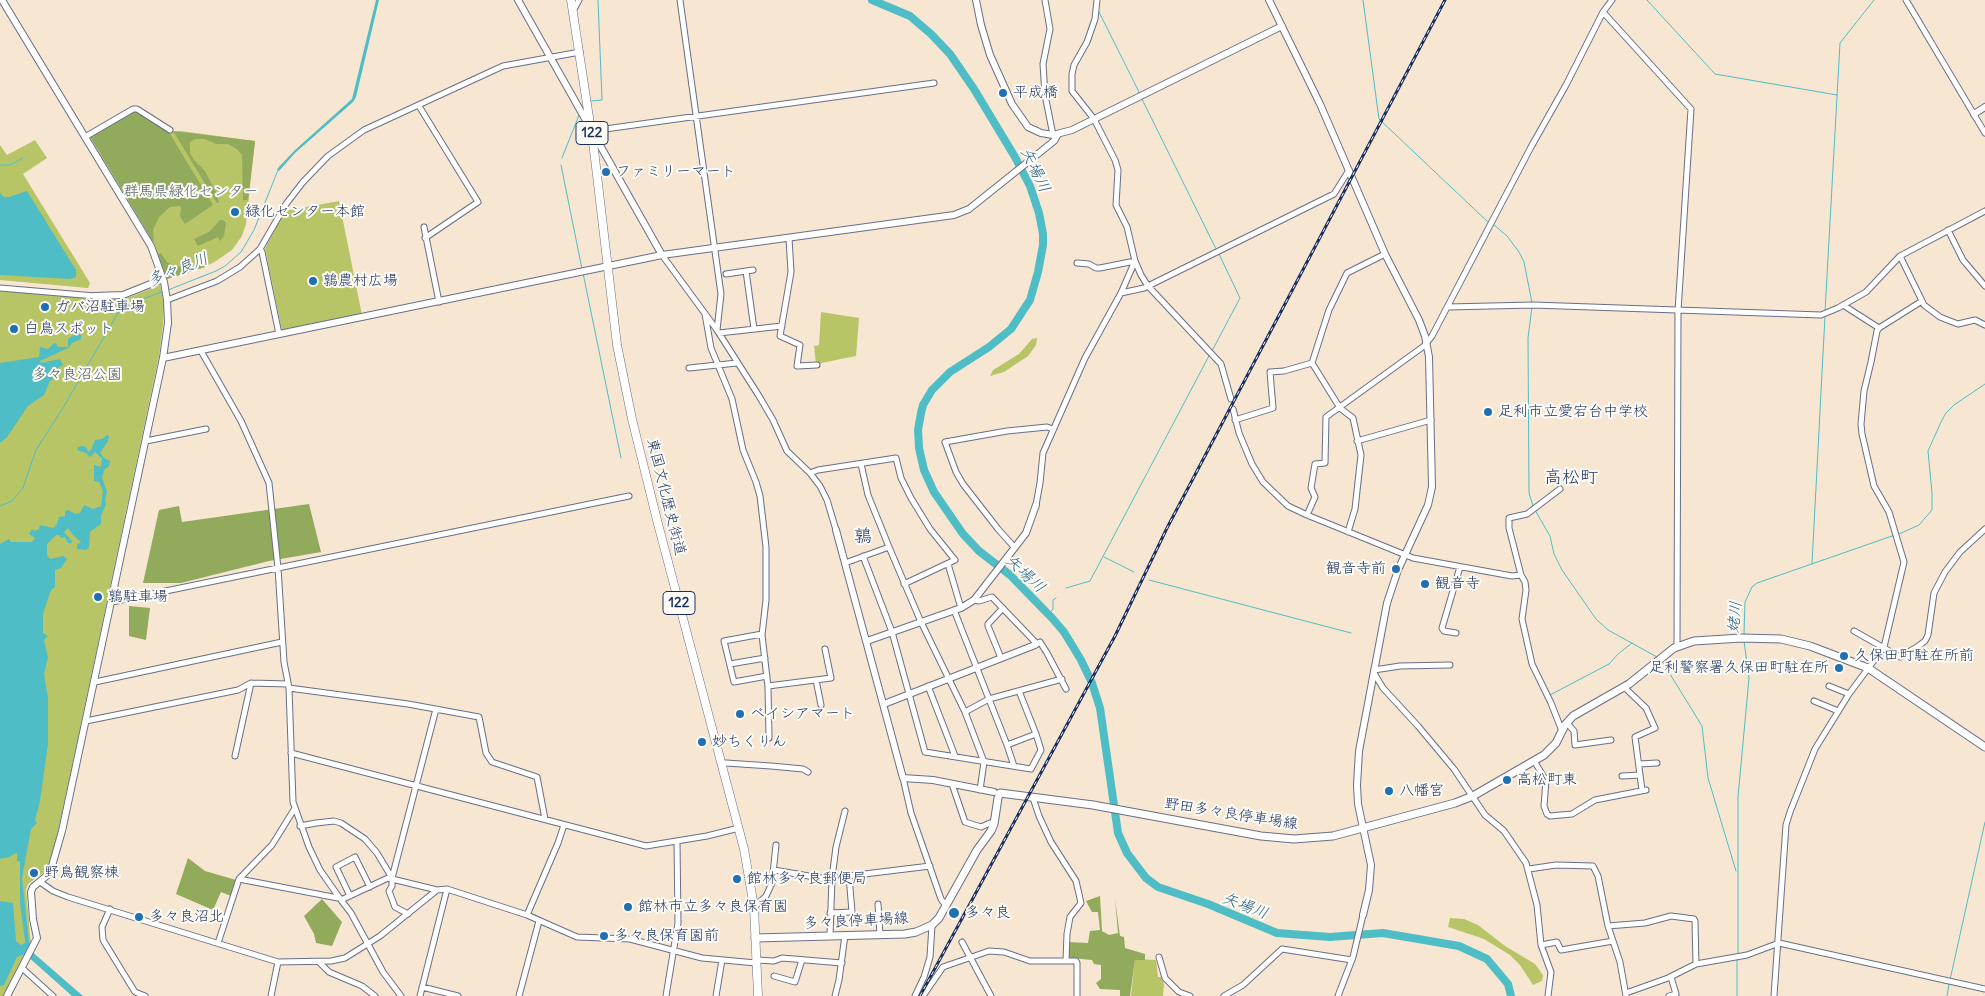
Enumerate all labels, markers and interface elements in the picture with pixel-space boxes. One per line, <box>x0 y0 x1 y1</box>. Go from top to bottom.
place label: 平成橋 <box>1013 84 1058 102</box>
marker: 平成橋 <box>997 87 1009 99</box>
road number: 122 <box>576 122 608 144</box>
water label: 矢場川 <box>1016 144 1054 196</box>
place label: ファミリーマート <box>616 163 736 181</box>
marker: ファミリーマート <box>600 166 612 178</box>
park label: 群馬県緑化センター <box>124 183 258 201</box>
place label: 緑化センター本館 <box>245 203 365 221</box>
marker: 緑化センター本館 <box>229 206 241 218</box>
water label: 多々良川 <box>145 249 211 291</box>
place label: 鶉農村広場 <box>323 272 398 290</box>
marker: 鶉農村広場 <box>307 275 319 287</box>
place label: ガバ沼駐車場 <box>55 298 145 316</box>
marker: ガバ沼駐車場 <box>39 301 51 313</box>
place label: 白鳥スポット <box>24 320 114 338</box>
marker: 白鳥スポット <box>8 323 20 335</box>
park label: 多々良沼公園 <box>32 366 122 384</box>
place label: 足利市立愛宕台中学校 <box>1498 403 1648 421</box>
marker: 足利市立愛宕台中学校 <box>1482 406 1494 418</box>
street label: 東国文化歴史街道 <box>643 437 689 557</box>
district label: 高松町 <box>1544 467 1598 489</box>
district label: 鶉 <box>854 526 872 548</box>
water label: 矢場川 <box>1001 551 1049 597</box>
place label: 観音寺前 <box>1326 560 1386 578</box>
marker: 観音寺前 <box>1390 563 1402 575</box>
place label: 観音寺 <box>1435 575 1480 593</box>
marker: 観音寺 <box>1419 578 1431 590</box>
place label: 鶉駐車場 <box>108 588 168 606</box>
marker: 鶉駐車場 <box>92 591 104 603</box>
road number: 122 <box>663 592 695 614</box>
water label: 姥川 <box>1724 600 1746 634</box>
place label: 久保田町駐在所前 <box>1854 647 1974 665</box>
marker: 久保田町駐在所前 <box>1838 650 1850 662</box>
place label: 足利警察署久保田町駐在所 <box>1649 659 1829 677</box>
marker: 足利警察署久保田町駐在所 <box>1833 662 1845 674</box>
place label: ベイシアマート <box>750 705 855 723</box>
marker: ベイシアマート <box>734 708 746 720</box>
place label: 妙ちくりん <box>712 733 787 751</box>
marker: 妙ちくりん <box>696 736 708 748</box>
place label: 高松町東 <box>1517 771 1577 789</box>
marker: 高松町東 <box>1501 774 1513 786</box>
place label: 八幡宮 <box>1399 782 1444 800</box>
marker: 八幡宮 <box>1383 785 1395 797</box>
street label: 野田多々良停車場線 <box>1163 795 1299 833</box>
place label: 野鳥観察棟 <box>44 864 119 882</box>
marker: 野鳥観察棟 <box>28 867 40 879</box>
place label: 館林多々良郵便局 <box>747 870 867 888</box>
marker: 館林多々良郵便局 <box>731 873 743 885</box>
water label: 矢場川 <box>1219 888 1271 924</box>
place label: 館林市立多々良保育園 <box>638 898 788 916</box>
marker: 館林市立多々良保育園 <box>622 901 634 913</box>
place label: 多々良 <box>965 904 1010 922</box>
marker: 多々良 <box>947 906 961 920</box>
place label: 多々良沼北 <box>149 908 224 926</box>
street label: 多々良停車場線 <box>803 909 909 933</box>
marker: 多々良沼北 <box>133 911 145 923</box>
place label: 多々良保育園前 <box>614 927 719 945</box>
marker: 多々良保育園前 <box>598 930 610 942</box>

